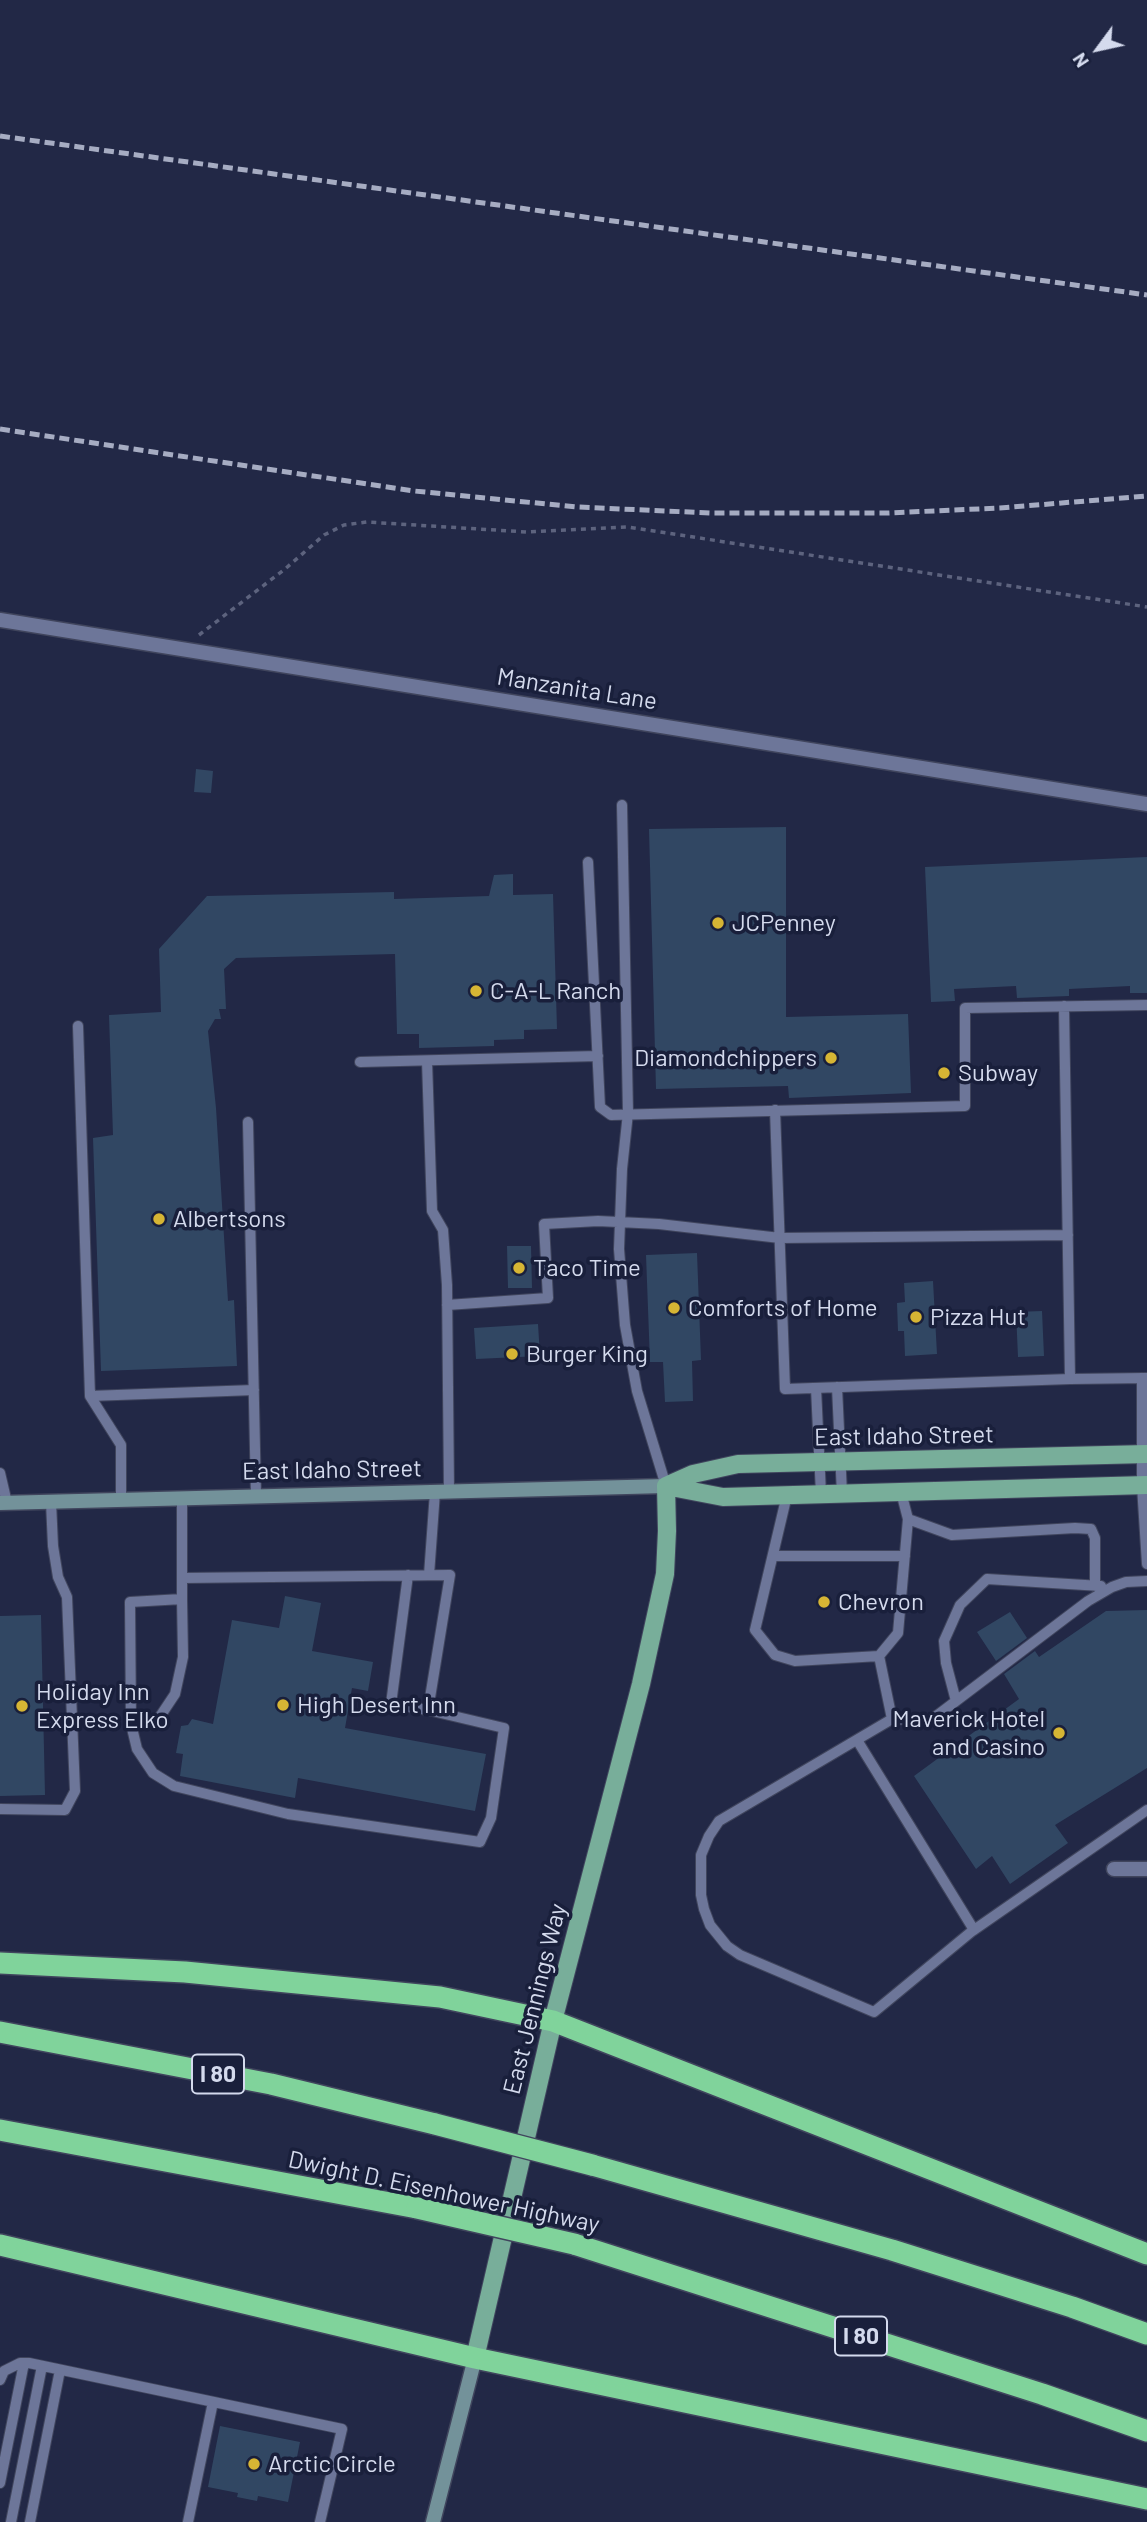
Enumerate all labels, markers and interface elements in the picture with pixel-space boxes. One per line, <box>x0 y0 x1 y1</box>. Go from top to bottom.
north arrow <box>1063 14 1133 84</box>
text: N <box>1067 49 1093 72</box>
street label: Manzanita Lane <box>495 662 659 716</box>
place label: JCPenney <box>732 909 836 937</box>
marker: JCPenney <box>710 915 726 931</box>
place label: C-A-L Ranch <box>490 977 621 1005</box>
marker: C-A-L Ranch <box>468 983 484 999</box>
place label: Diamondchippers <box>634 1044 817 1072</box>
marker: Diamondchippers <box>823 1050 839 1066</box>
place label: Subway <box>958 1059 1038 1087</box>
marker: Subway <box>936 1065 952 1081</box>
place label: Albertsons <box>173 1205 286 1233</box>
marker: Albertsons <box>151 1211 167 1227</box>
place label: Taco Time <box>533 1254 641 1282</box>
marker: Taco Time <box>511 1260 527 1276</box>
place label: Comforts of Home <box>688 1294 878 1322</box>
marker: Comforts of Home <box>666 1300 682 1316</box>
place label: Pizza Hut <box>930 1303 1026 1331</box>
marker: Pizza Hut <box>908 1309 924 1325</box>
place label: Burger King <box>526 1340 648 1368</box>
marker: Burger King <box>504 1346 520 1362</box>
street label: East Idaho Street <box>814 1420 994 1452</box>
street label: East Idaho Street <box>242 1454 422 1486</box>
place label: Chevron <box>838 1588 924 1616</box>
marker: Chevron <box>816 1594 832 1610</box>
place label: Holiday Inn Express Elko <box>36 1678 169 1734</box>
place label: High Desert Inn <box>297 1691 456 1719</box>
marker: High Desert Inn <box>275 1697 291 1713</box>
marker: Holiday Inn Express Elko <box>14 1698 30 1714</box>
place label: Maverick Hotel and Casino <box>892 1705 1045 1761</box>
marker: Maverick Hotel and Casino <box>1051 1725 1067 1741</box>
street label: East Jennings Way <box>497 1901 573 2097</box>
road number: I 80 <box>192 2054 244 2094</box>
street label: Dwight D. Eisenhower Highway <box>286 2145 602 2239</box>
road number: I 80 <box>835 2316 887 2356</box>
place label: Arctic Circle <box>268 2450 396 2478</box>
marker: Arctic Circle <box>246 2456 262 2472</box>

